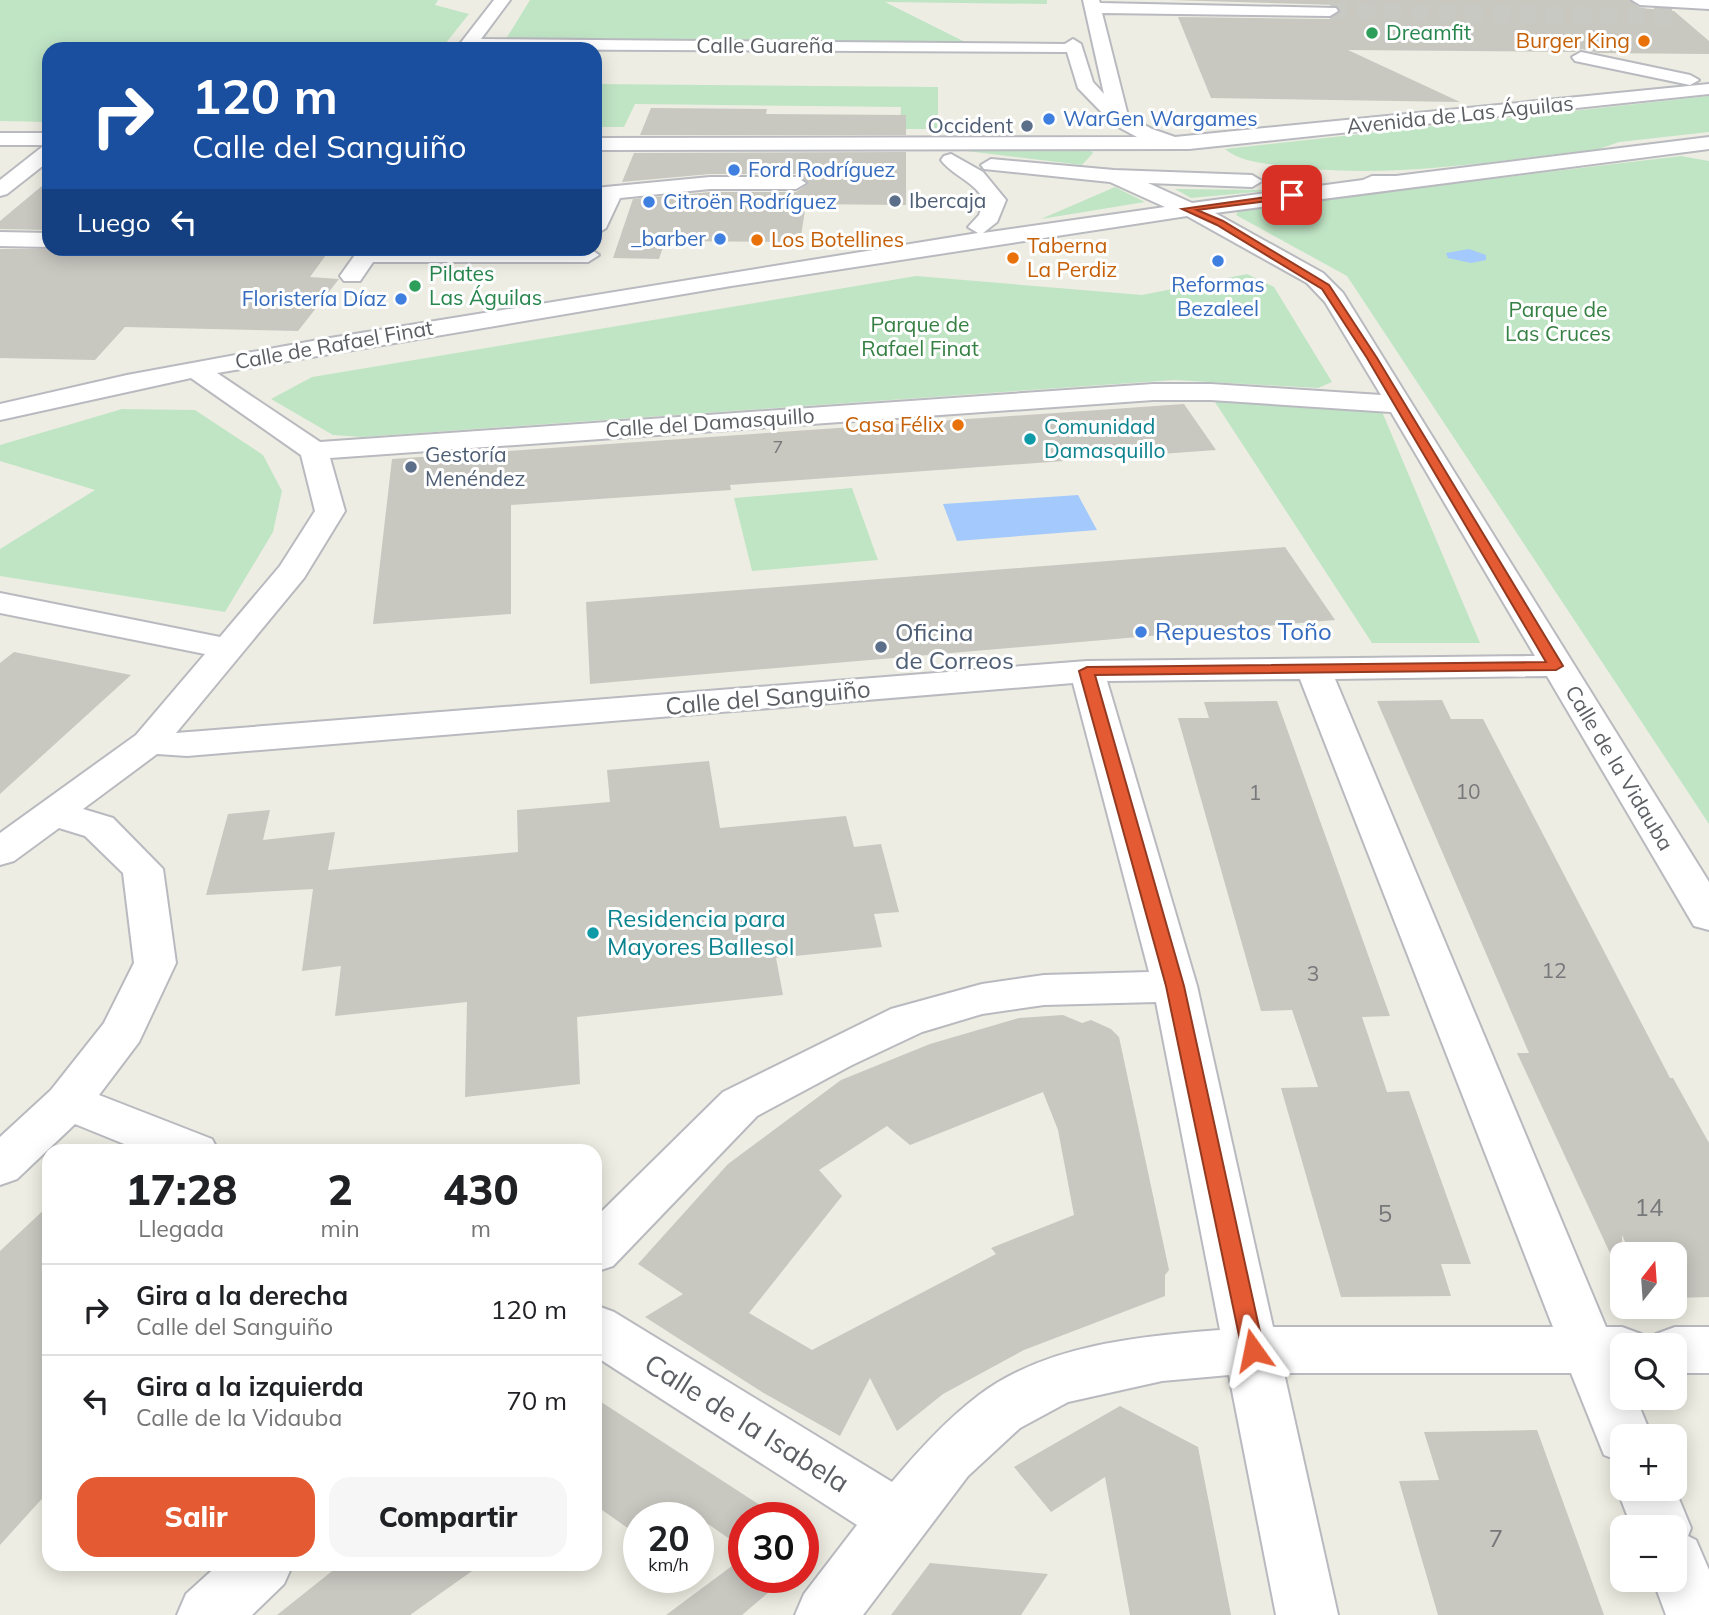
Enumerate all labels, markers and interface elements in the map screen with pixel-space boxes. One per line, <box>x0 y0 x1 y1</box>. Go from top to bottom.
place label: Dreamfit <box>1386 19 1471 45</box>
marker: Dreamfit <box>1364 25 1380 41</box>
place label: Burger King <box>1516 27 1630 53</box>
street label: Calle Guareña <box>696 32 834 58</box>
marker: Burger King <box>1636 33 1652 49</box>
text: 120 m <box>192 65 338 126</box>
icon: right <box>77 70 168 161</box>
street label: Avenida de Las Águilas <box>1345 89 1575 139</box>
place label: WarGen Wargames <box>1063 105 1258 131</box>
marker: WarGen Wargames <box>1041 111 1057 127</box>
place label: Occident <box>928 112 1013 138</box>
marker: Occident <box>1019 118 1035 134</box>
text: Calle del Sanguiño <box>192 126 466 166</box>
place label: Ford Rodríguez <box>748 156 896 182</box>
marker: Ford Rodríguez <box>726 162 742 178</box>
pin <box>1262 165 1322 225</box>
icon: arrive <box>1273 176 1311 214</box>
place label: Ibercaja <box>909 187 986 213</box>
place label: Citroën Rodríguez <box>663 188 837 214</box>
marker: Ibercaja <box>887 193 903 209</box>
marker: Citroën Rodríguez <box>641 194 657 210</box>
icon: left <box>165 203 203 241</box>
text: Luego <box>77 206 151 239</box>
place label: _barber <box>631 225 706 251</box>
place label: Los Botellines <box>771 226 904 252</box>
marker: _barber <box>712 231 728 247</box>
marker: Los Botellines <box>749 232 765 248</box>
place label: Taberna La Perdiz <box>1027 232 1117 282</box>
marker: Taberna La Perdiz <box>1005 250 1021 266</box>
marker: Reformas Bezaleel <box>1210 253 1226 269</box>
place label: Pilates Las Águilas <box>429 260 542 310</box>
place label: Reformas Bezaleel <box>1171 271 1265 321</box>
marker: Pilates Las Águilas <box>407 278 423 294</box>
place label: Floristería Díaz <box>242 285 387 311</box>
marker: Floristería Díaz <box>393 291 409 307</box>
park label: Parque de Las Cruces <box>1505 296 1611 346</box>
park label: Parque de Rafael Finat <box>861 311 979 361</box>
street label: Calle de Rafael Finat <box>233 314 435 374</box>
street label: Calle del Damasquillo <box>605 402 815 442</box>
place label: Casa Félix <box>845 411 944 437</box>
place label: Comunidad Damasquillo <box>1044 413 1165 463</box>
marker: Casa Félix <box>950 417 966 433</box>
marker: Comunidad Damasquillo <box>1022 431 1038 447</box>
house number: 7 <box>773 435 783 458</box>
place label: Gestoría Menéndez <box>425 441 525 491</box>
marker: Gestoría Menéndez <box>403 459 419 475</box>
place label: Repuestos Toño <box>1155 616 1332 646</box>
place label: Oficina de Correos <box>895 617 1014 675</box>
marker: Repuestos Toño <box>1133 624 1149 640</box>
marker: Oficina de Correos <box>873 639 889 655</box>
street label: Calle del Sanguiño <box>664 673 872 721</box>
street label: Calle de la Vidauba <box>1560 680 1679 855</box>
house number: 10 <box>1455 778 1481 804</box>
house number: 1 <box>1249 779 1261 805</box>
place label: Residencia para Mayores Ballesol <box>607 903 794 961</box>
marker: Residencia para Mayores Ballesol <box>585 925 601 941</box>
house number: 12 <box>1541 957 1567 983</box>
house number: 3 <box>1307 960 1319 986</box>
text: 17:28 <box>125 1163 237 1216</box>
text: 2 <box>327 1163 353 1216</box>
text: 430 <box>443 1163 519 1216</box>
house number: 14 <box>1635 1192 1663 1222</box>
house number: 5 <box>1378 1198 1392 1228</box>
text: Llegada <box>138 1214 224 1243</box>
text: min <box>320 1214 360 1243</box>
text: m <box>471 1214 491 1243</box>
north arrow <box>1610 1242 1687 1320</box>
map controls <box>1610 1242 1687 1592</box>
text: Gira a la derecha <box>136 1279 348 1312</box>
icon: right <box>77 1291 115 1329</box>
text: 120 m <box>491 1293 567 1326</box>
text: Calle del Sanguiño <box>136 1312 333 1341</box>
position arrow <box>1216 1313 1290 1387</box>
button: search <box>1610 1333 1687 1410</box>
street label: Calle de la Isabela <box>638 1345 856 1500</box>
text: Gira a la izquierda <box>136 1370 364 1403</box>
icon: left <box>77 1382 115 1420</box>
text: 70 m <box>506 1384 567 1417</box>
text: Calle de la Vidauba <box>136 1403 342 1432</box>
button: + <box>1610 1424 1687 1501</box>
button: Salir <box>77 1477 315 1557</box>
button: Compartir <box>329 1477 567 1557</box>
speed limit sign: 30 <box>728 1502 819 1593</box>
button: − <box>1610 1515 1687 1592</box>
text: 20 <box>647 1516 690 1560</box>
house number: 7 <box>1489 1523 1503 1553</box>
text: km/h <box>648 1553 689 1576</box>

